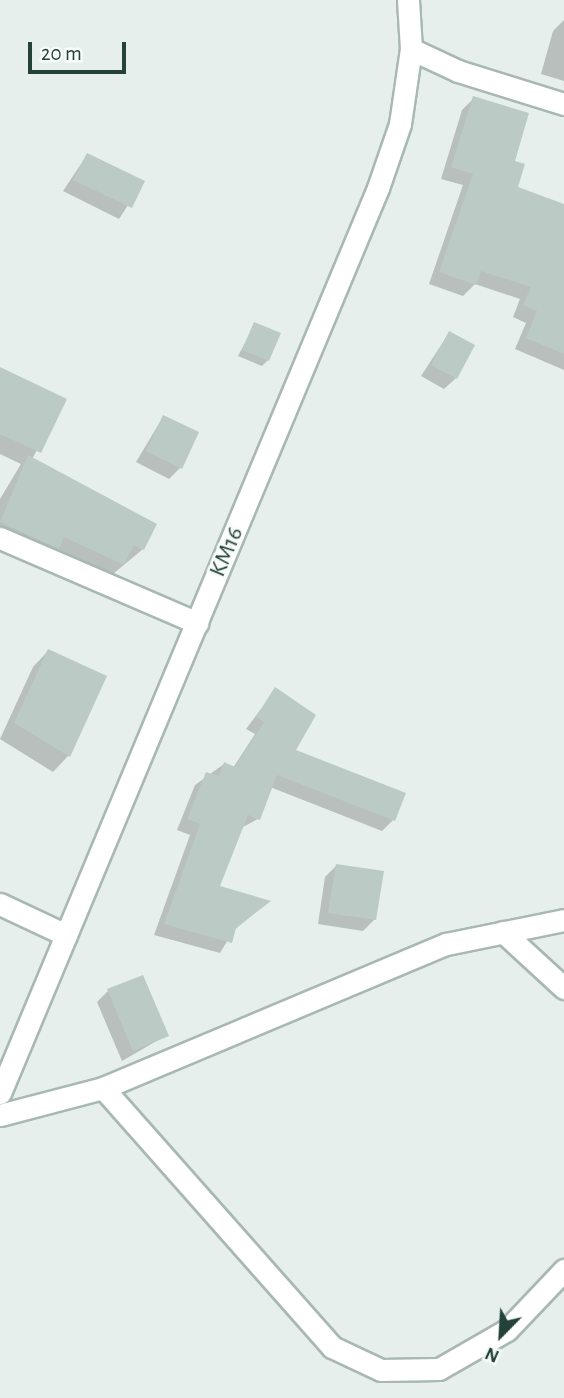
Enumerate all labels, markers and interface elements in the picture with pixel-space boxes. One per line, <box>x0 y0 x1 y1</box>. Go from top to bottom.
scale bar <box>32 28 130 72</box>
text: 20 m <box>41 43 82 64</box>
street label: KM16 <box>204 523 250 581</box>
north arrow <box>466 1300 536 1370</box>
text: N <box>482 1343 502 1366</box>

